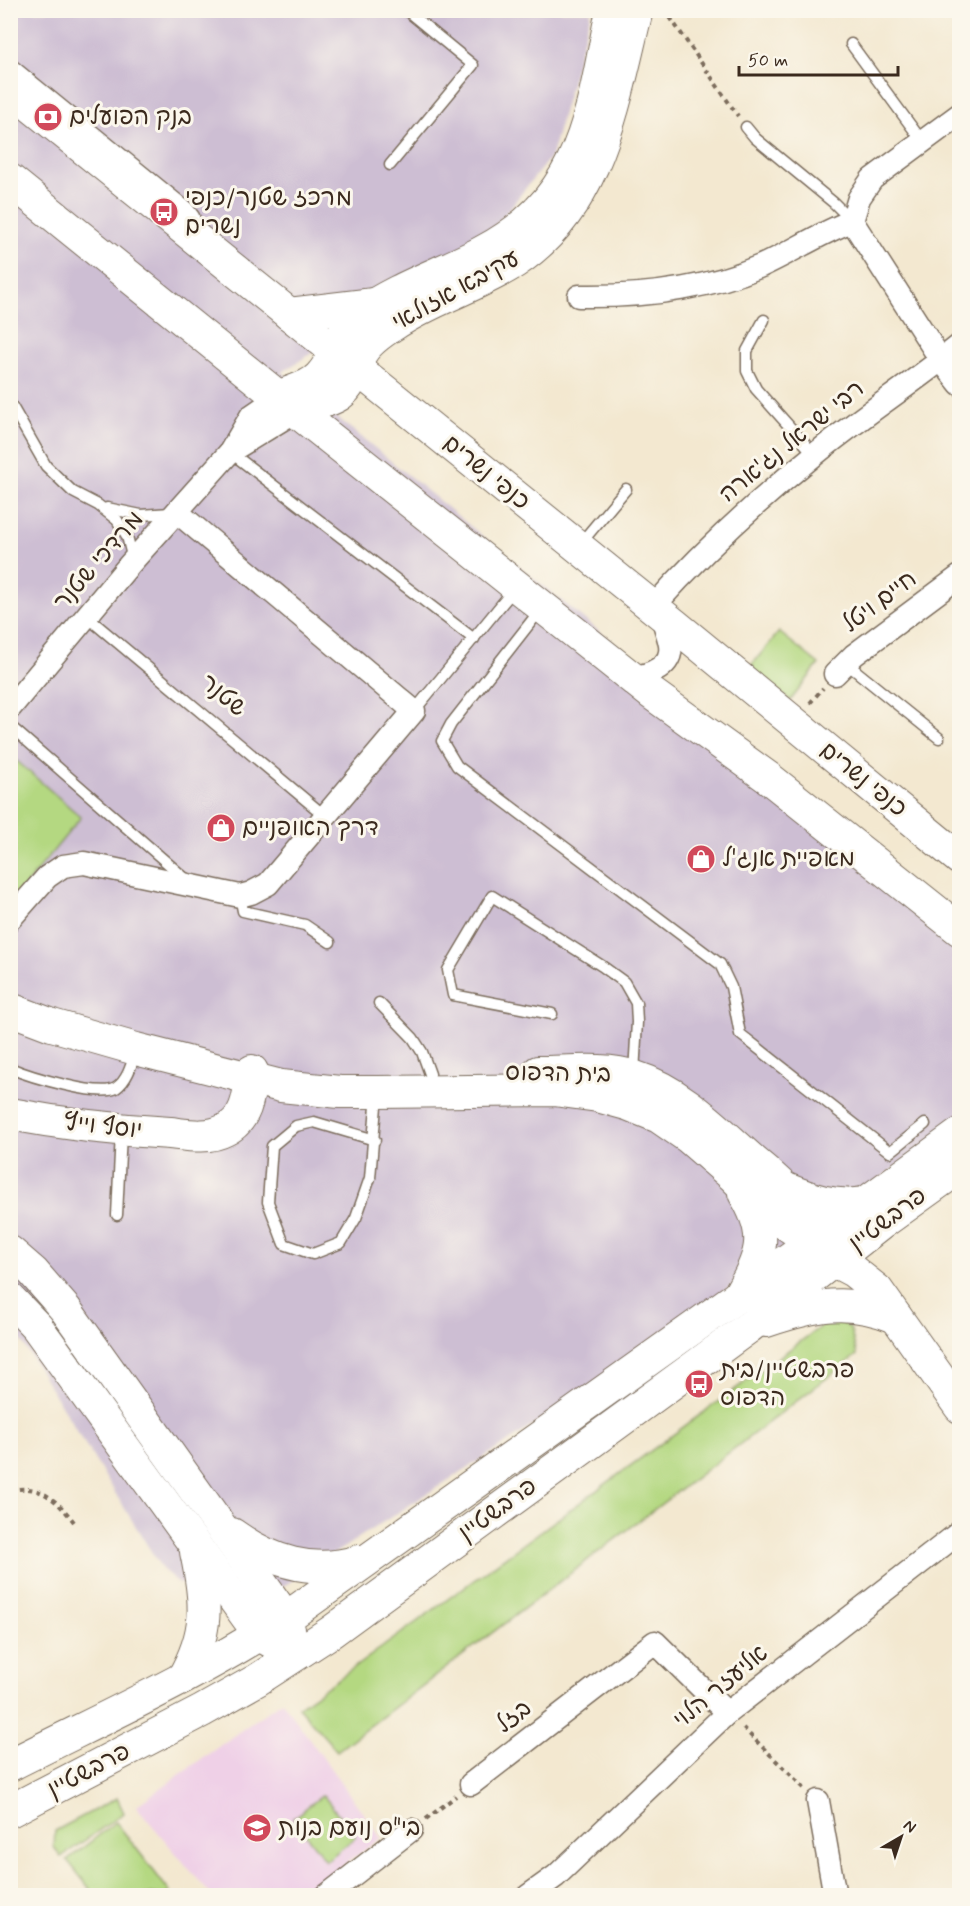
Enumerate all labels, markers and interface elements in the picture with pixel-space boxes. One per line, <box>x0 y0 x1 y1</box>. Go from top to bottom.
scale bar <box>739 39 898 77</box>
text: 50 m <box>748 49 788 73</box>
bank icon: בנק הפועלים <box>32 101 64 133</box>
place label: בנק הפועלים <box>69 102 192 133</box>
place label: מרכז שטנר/כנפי נשרים <box>185 183 352 242</box>
bus stop icon: מרכז שטנר/כנפי נשרים <box>148 196 180 228</box>
street label: עקיבא אזולאי <box>387 243 525 339</box>
street label: רבי ישראל נג'ארה <box>713 374 871 510</box>
street label: כנפי נשרים <box>436 428 536 518</box>
street label: מרדכי שטנר <box>47 505 151 617</box>
street label: חיים ויטל <box>837 564 923 640</box>
street label: שטנר <box>194 668 253 724</box>
street label: כנפי נשרים <box>813 735 913 825</box>
shop icon: דרך האופניים <box>205 812 237 844</box>
place label: דרך האופניים <box>242 813 379 844</box>
shop icon: מאפיית אנג'ל <box>685 843 717 875</box>
place label: מאפיית אנג'ל <box>722 844 855 875</box>
street label: בית הדפוס <box>505 1058 611 1090</box>
street label: יוסף וייץ <box>62 1107 144 1147</box>
street label: פרבשטיין <box>843 1181 933 1259</box>
place label: פרבשטיין/בית הדפוס <box>718 1355 855 1414</box>
bus stop icon: פרבשטיין/בית הדפוס <box>683 1368 715 1400</box>
street label: פרבשטיין <box>453 1471 543 1549</box>
street label: אליעזר הלוי <box>667 1638 775 1736</box>
street label: בזל <box>490 1693 538 1741</box>
street label: פרבשטיין <box>42 1736 136 1806</box>
north arrow <box>871 1807 931 1867</box>
school or university icon: בי"ס נועם בנות <box>241 1812 273 1844</box>
place label: בי"ס נועם בנות <box>278 1813 420 1844</box>
text: N <box>899 1815 920 1838</box>

